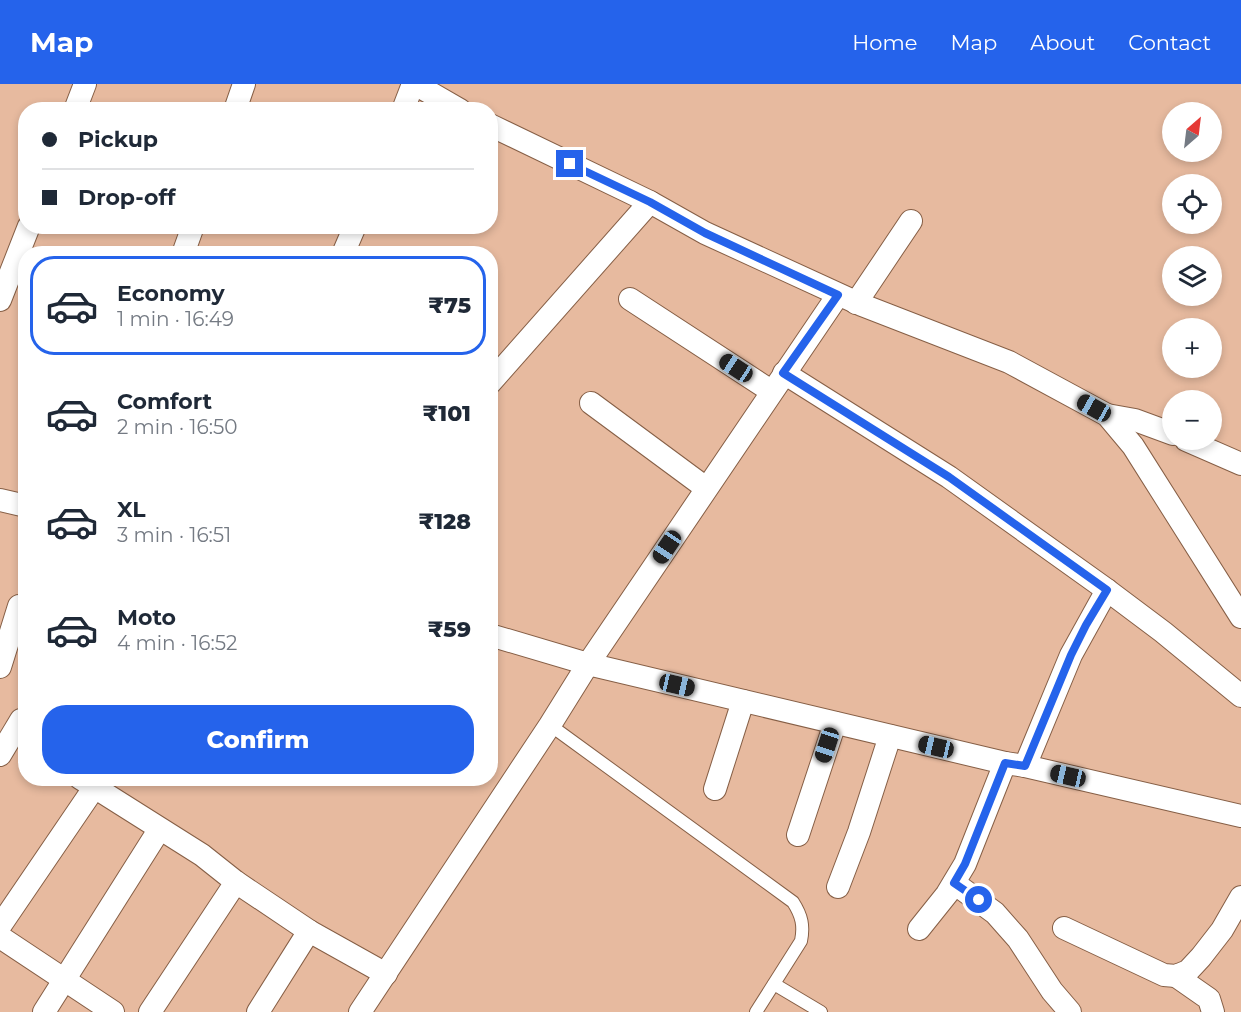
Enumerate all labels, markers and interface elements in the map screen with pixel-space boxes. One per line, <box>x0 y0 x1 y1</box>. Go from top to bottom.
text: Map <box>30 25 93 59</box>
text: Home <box>852 30 917 55</box>
text: Map <box>950 30 997 55</box>
text: About <box>1030 30 1095 55</box>
text: Contact <box>1128 30 1211 55</box>
north arrow <box>1162 102 1222 162</box>
map controls <box>1162 102 1222 450</box>
text: Pickup <box>78 126 158 153</box>
route end <box>556 150 583 177</box>
button: locate <box>1162 174 1222 234</box>
text: Drop-off <box>78 184 176 211</box>
button: layers <box>1162 246 1222 306</box>
icon: car <box>45 279 99 333</box>
text: Economy <box>117 280 225 307</box>
text: ₹75 <box>428 292 471 319</box>
text: 1 min · 16:49 <box>117 307 234 331</box>
button: + <box>1162 318 1222 378</box>
car <box>716 351 756 385</box>
icon: car <box>45 387 99 441</box>
text: Comfort <box>117 388 212 415</box>
button: − <box>1162 390 1222 450</box>
car <box>1074 391 1114 425</box>
text: ₹101 <box>422 400 471 427</box>
text: 2 min · 16:50 <box>117 415 237 439</box>
icon: car <box>45 495 99 549</box>
text: XL <box>117 496 146 523</box>
text: ₹128 <box>418 508 471 535</box>
text: 3 min · 16:51 <box>117 523 231 547</box>
car <box>649 527 685 567</box>
icon: car <box>45 603 99 657</box>
text: Moto <box>117 604 176 631</box>
text: ₹59 <box>427 616 471 643</box>
text: 4 min · 16:52 <box>117 631 237 655</box>
car <box>657 672 697 698</box>
button: Confirm <box>42 705 474 774</box>
car <box>813 725 841 765</box>
car <box>916 734 956 760</box>
car <box>1048 763 1088 789</box>
route start <box>965 886 992 913</box>

